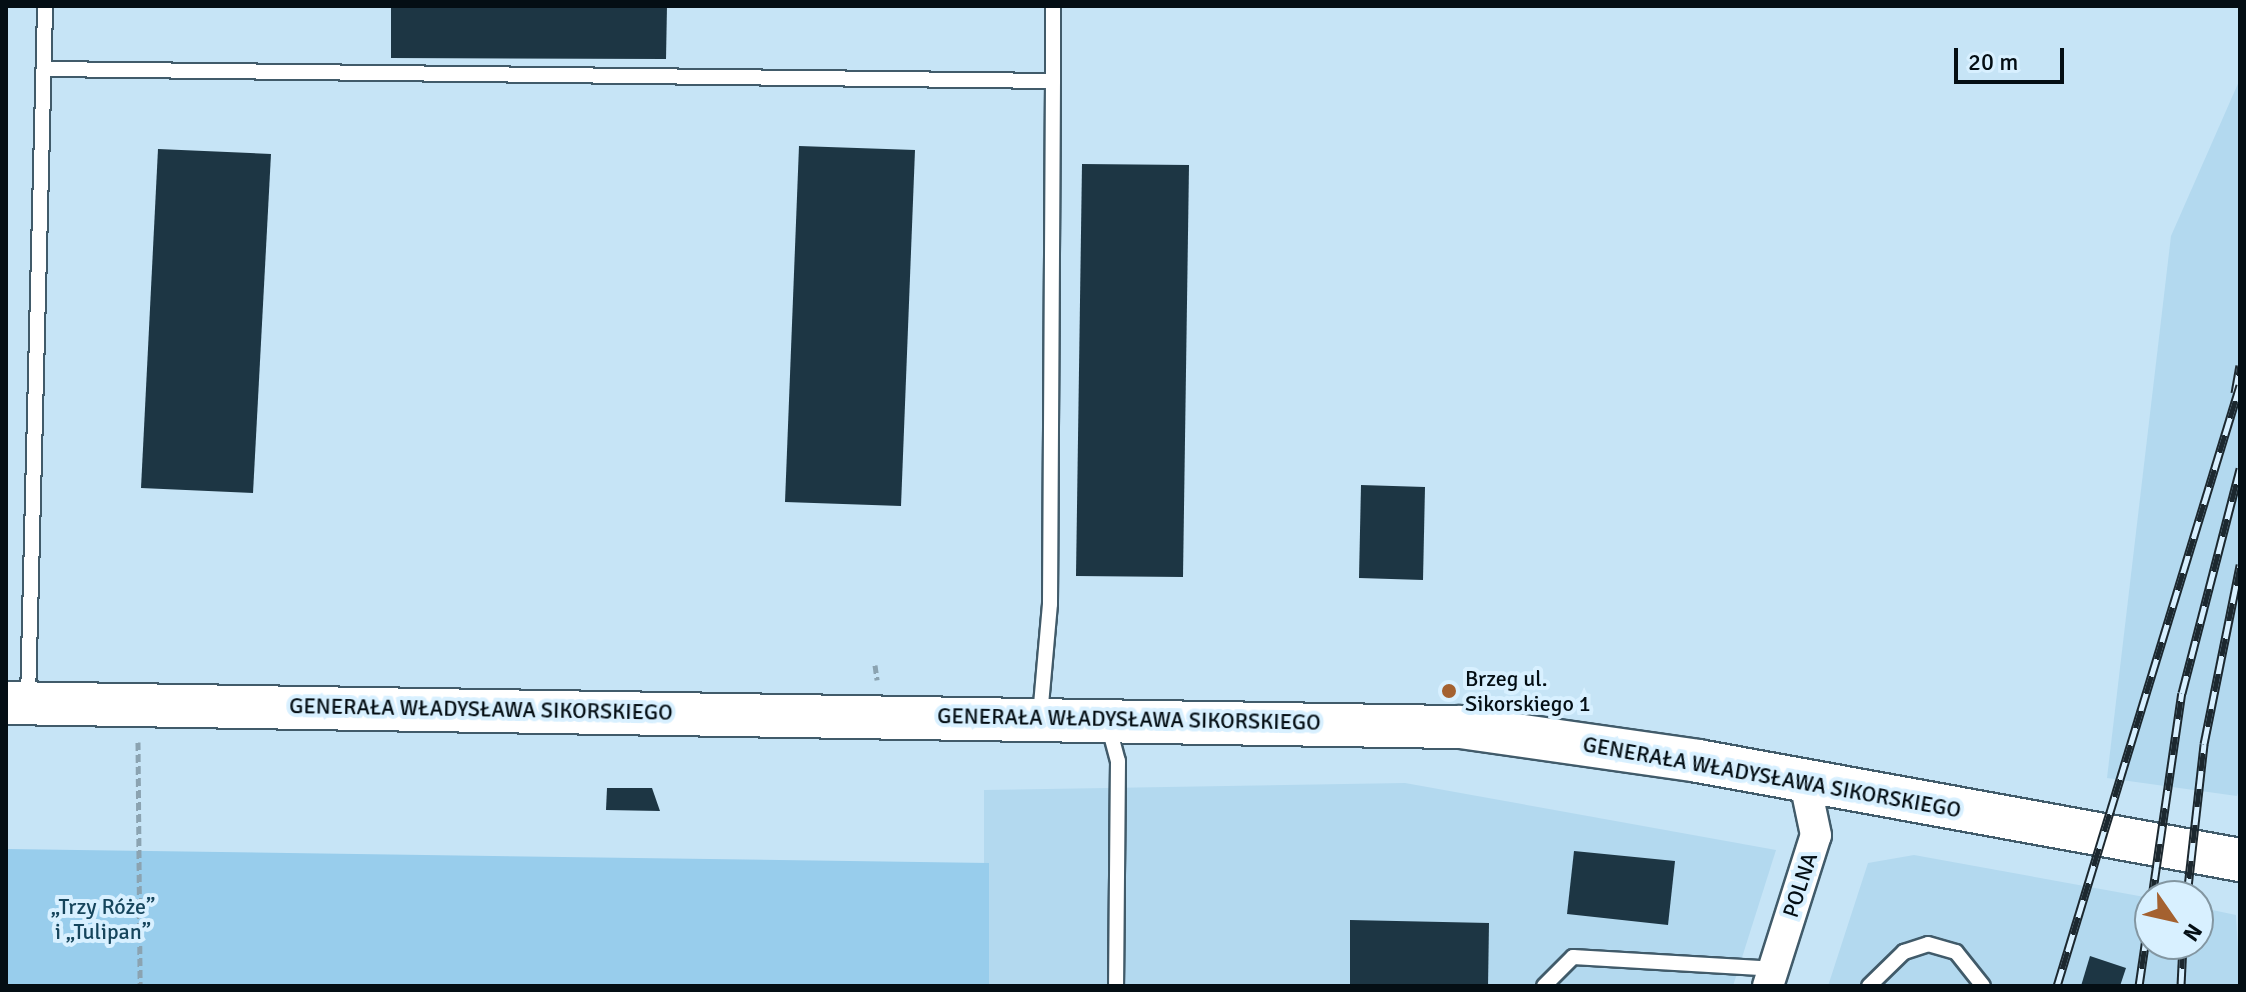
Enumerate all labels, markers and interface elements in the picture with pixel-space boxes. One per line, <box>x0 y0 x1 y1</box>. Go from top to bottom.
scale bar <box>1958 32 2068 82</box>
text: 20 m <box>1968 47 2018 77</box>
place label: Brzeg ul. Sikorskiego 1 <box>1465 665 1591 716</box>
marker: Brzeg ul. Sikorskiego 1 <box>1440 682 1458 700</box>
street label: GENERAŁA WŁADYSŁAWA SIKORSKIEGO <box>289 692 673 726</box>
street label: GENERAŁA WŁADYSŁAWA SIKORSKIEGO <box>937 702 1321 736</box>
street label: GENERAŁA WŁADYSŁAWA SIKORSKIEGO <box>1581 731 1963 823</box>
street label: POLNA <box>1777 849 1823 921</box>
north arrow <box>2134 880 2214 960</box>
park label: „Trzy Róże” i „Tulipan” <box>51 893 155 944</box>
text: N <box>2177 919 2208 946</box>

